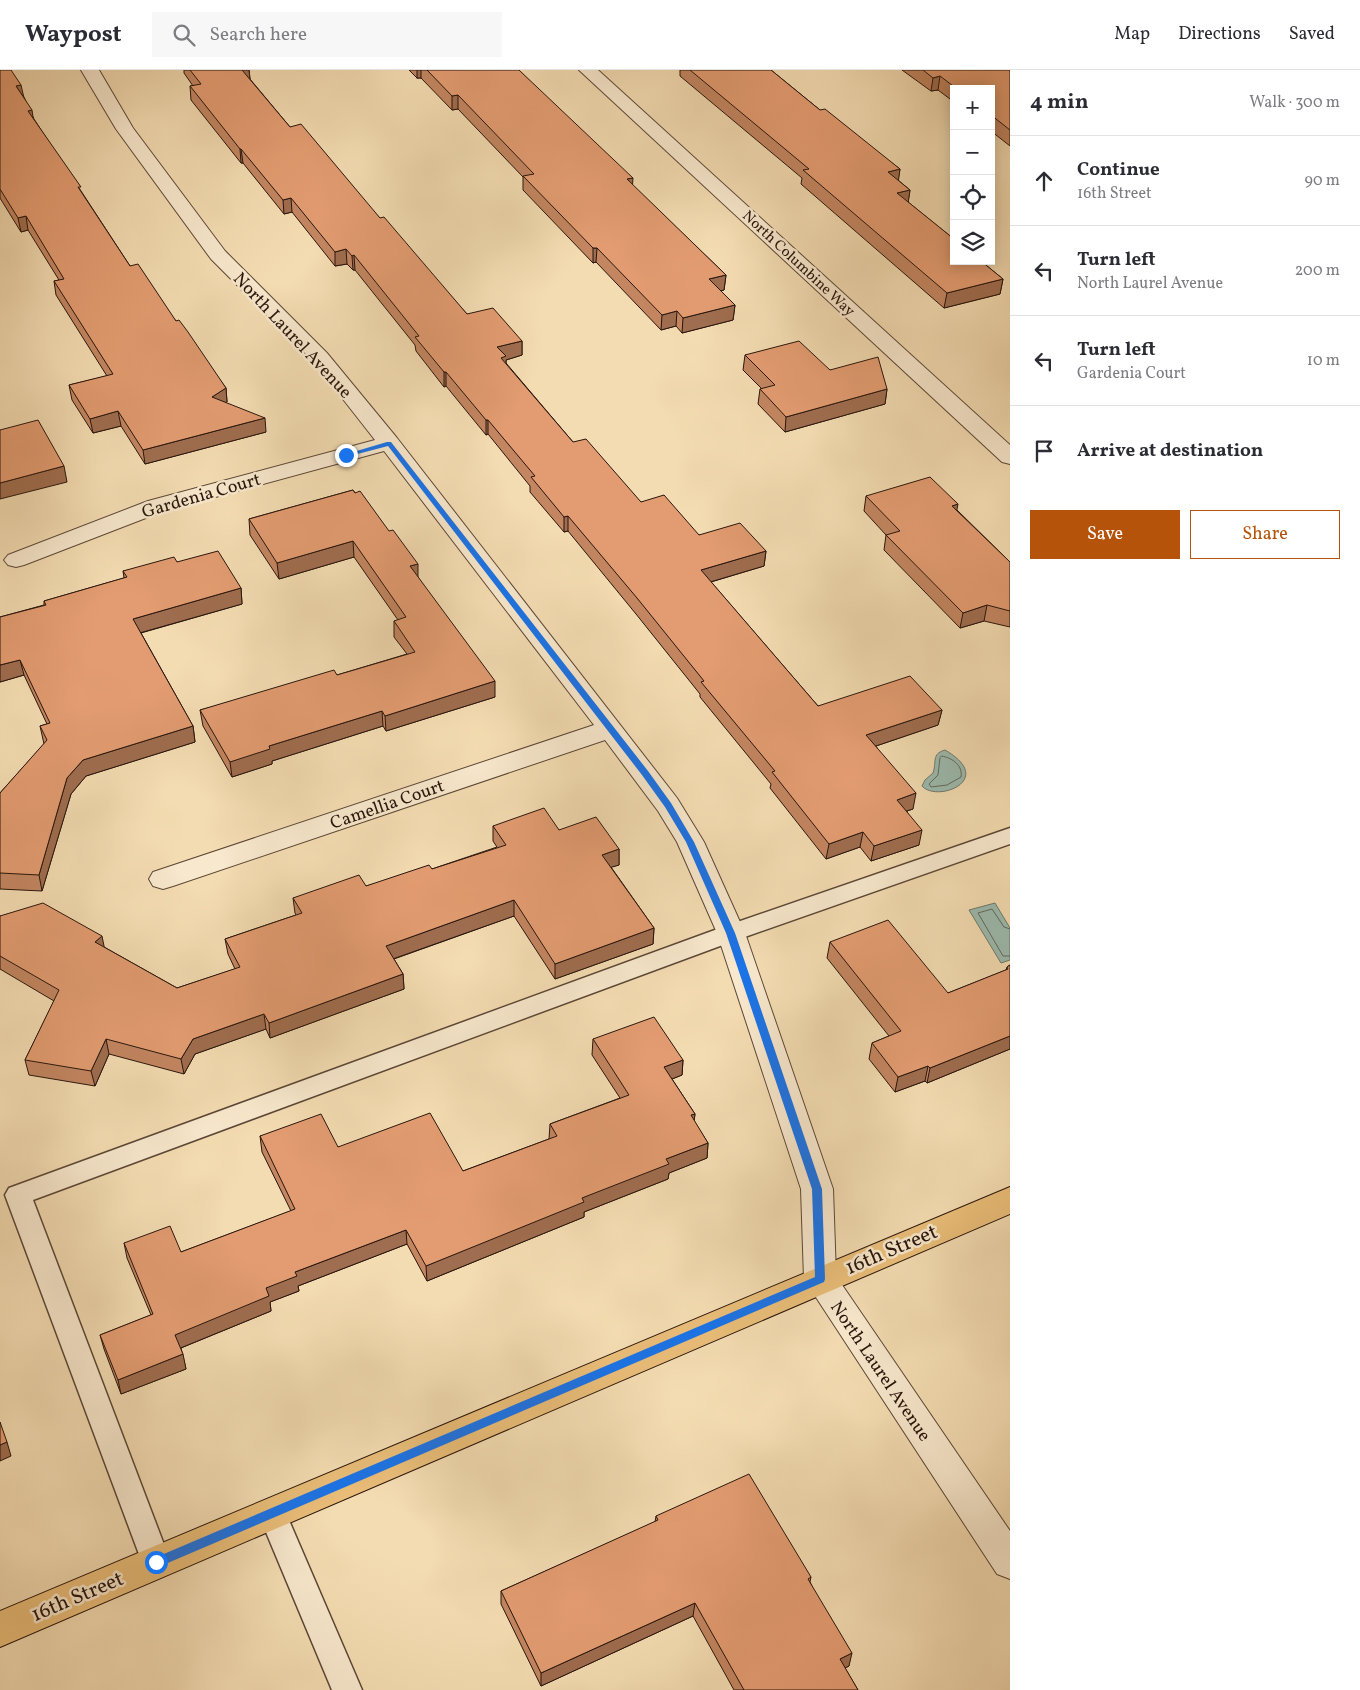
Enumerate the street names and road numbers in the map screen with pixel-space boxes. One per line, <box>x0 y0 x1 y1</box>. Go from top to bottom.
street label: North Columbine Way <box>737 206 859 322</box>
street label: North Laurel Avenue <box>227 267 357 405</box>
street label: Gardenia Court <box>139 468 264 525</box>
street label: Camellia Court <box>327 774 448 837</box>
street label: 16th Street <box>841 1218 942 1283</box>
street label: North Laurel Avenue <box>823 1297 936 1447</box>
street label: 16th Street <box>27 1565 128 1630</box>

